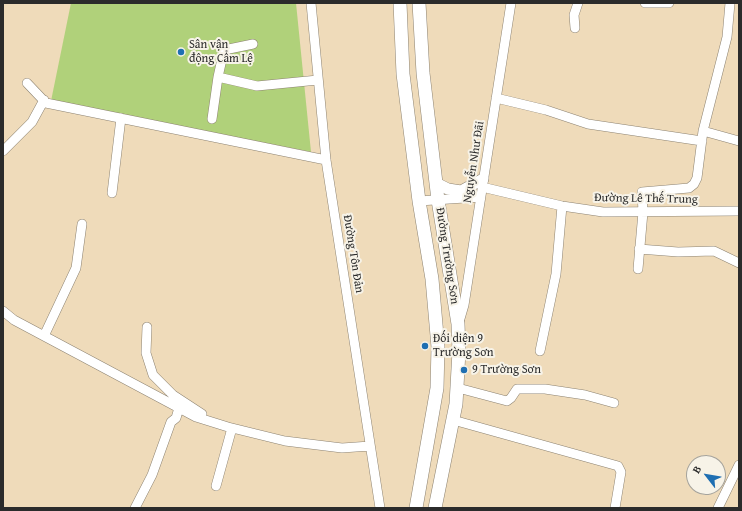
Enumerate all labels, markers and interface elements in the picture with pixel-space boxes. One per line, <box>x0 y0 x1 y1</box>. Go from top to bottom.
place label: Sân vận động Cẩm Lệ <box>189 38 253 66</box>
marker: Sân vận động Cẩm Lệ <box>176 47 186 57</box>
street label: Nguyễn Như Đãi <box>460 120 488 204</box>
street label: Đường Lê Thế Trung <box>594 191 698 207</box>
street label: Đường Trường Sơn <box>432 207 462 305</box>
street label: Đường Tôn Đản <box>340 214 366 294</box>
place label: Đối diện 9 Trường Sơn <box>433 332 494 360</box>
marker: Đối diện 9 Trường Sơn <box>420 341 430 351</box>
place label: 9 Trường Sơn <box>472 363 541 377</box>
marker: 9 Trường Sơn <box>459 365 469 375</box>
north arrow <box>686 455 726 495</box>
text: B <box>688 462 705 476</box>

